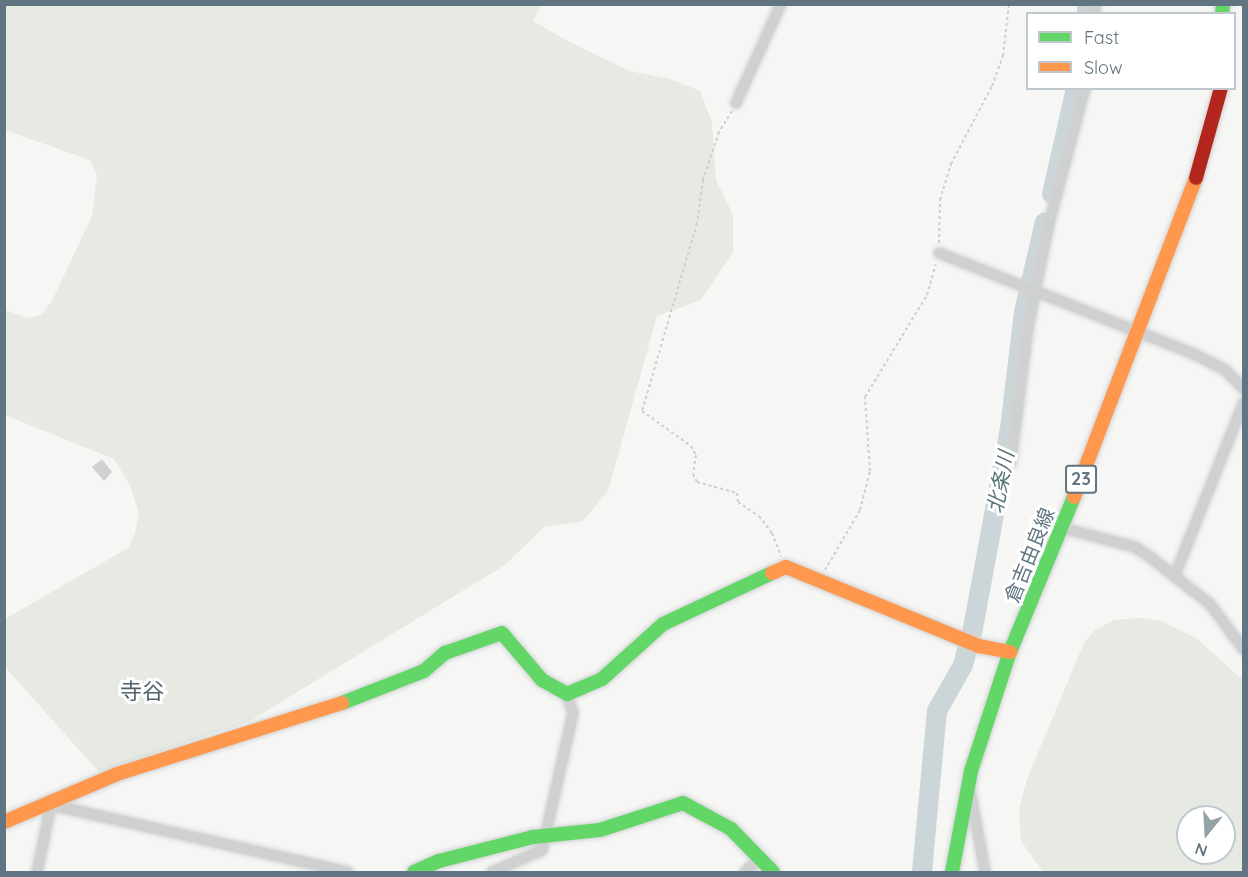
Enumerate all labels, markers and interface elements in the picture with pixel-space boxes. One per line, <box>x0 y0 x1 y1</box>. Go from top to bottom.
legend <box>1026 12 1236 90</box>
text: Fast <box>1084 26 1119 49</box>
text: Slow <box>1084 56 1122 79</box>
water label: 北条川 <box>982 449 1018 515</box>
road number: 23 <box>1064 464 1098 494</box>
street label: 倉吉由良線 <box>999 504 1059 606</box>
district label: 寺谷 <box>120 679 164 705</box>
north arrow <box>1176 805 1236 865</box>
text: N <box>1192 839 1210 862</box>

